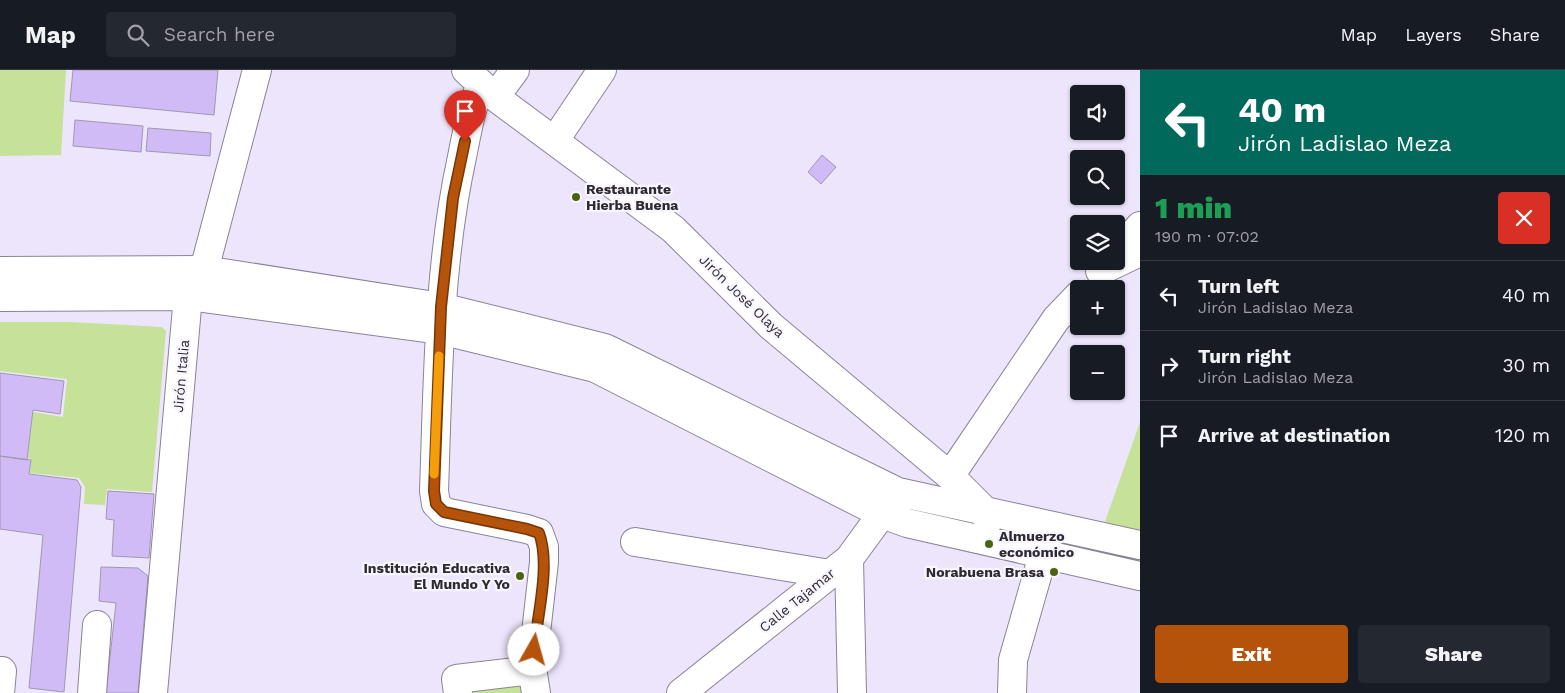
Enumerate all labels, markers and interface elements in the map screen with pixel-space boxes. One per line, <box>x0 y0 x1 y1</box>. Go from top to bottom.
search box <box>106 12 456 57</box>
text: Map <box>25 21 76 49</box>
icon: search <box>124 21 152 49</box>
text: Search here <box>164 23 275 46</box>
text: Map <box>1340 24 1377 45</box>
text: Layers <box>1405 24 1462 45</box>
text: Share <box>1490 24 1540 45</box>
map controls <box>1070 85 1125 400</box>
button: sound <box>1070 85 1125 140</box>
text: 40 m <box>1238 89 1326 131</box>
pin <box>444 90 486 141</box>
icon: left <box>1155 90 1220 155</box>
icon: arrive <box>451 97 479 125</box>
text: Jirón Ladislao Meza <box>1238 131 1451 156</box>
button: search <box>1070 150 1125 205</box>
place label: Restaurante Hierba Buena <box>586 181 679 213</box>
text: 1 min <box>1155 190 1232 225</box>
marker: Restaurante Hierba Buena <box>570 191 582 203</box>
button: close <box>1498 192 1550 244</box>
button: layers <box>1070 215 1125 270</box>
text: 190 m · 07:02 <box>1155 227 1259 246</box>
street label: Jirón José Olaya <box>696 251 788 341</box>
text: Turn left <box>1198 275 1279 298</box>
button: + <box>1070 280 1125 335</box>
icon: left <box>1155 282 1183 310</box>
text: 40 m <box>1502 284 1550 307</box>
text: Jirón Ladislao Meza <box>1198 298 1353 317</box>
street label: Jirón Italia <box>170 339 192 413</box>
button: − <box>1070 345 1125 400</box>
text: Turn right <box>1198 345 1291 368</box>
icon: right <box>1155 352 1183 380</box>
text: 30 m <box>1503 354 1550 377</box>
text: Jirón Ladislao Meza <box>1198 368 1353 387</box>
icon: arrive <box>1155 422 1183 450</box>
text: Arrive at destination <box>1198 424 1390 447</box>
text: 120 m <box>1495 424 1550 447</box>
place label: Almuerzo económico <box>999 528 1074 560</box>
marker: Almuerzo económico <box>983 538 995 550</box>
place label: Institución Educativa El Mundo Y Yo <box>363 560 511 592</box>
place label: Norabuena Brasa <box>926 564 1045 580</box>
street label: Calle Tajamar <box>756 565 838 635</box>
marker: Norabuena Brasa <box>1048 566 1060 578</box>
marker: Institución Educativa El Mundo Y Yo <box>514 570 526 582</box>
position arrow <box>507 623 559 675</box>
button: Exit <box>1155 625 1348 683</box>
button: Share <box>1358 625 1550 683</box>

